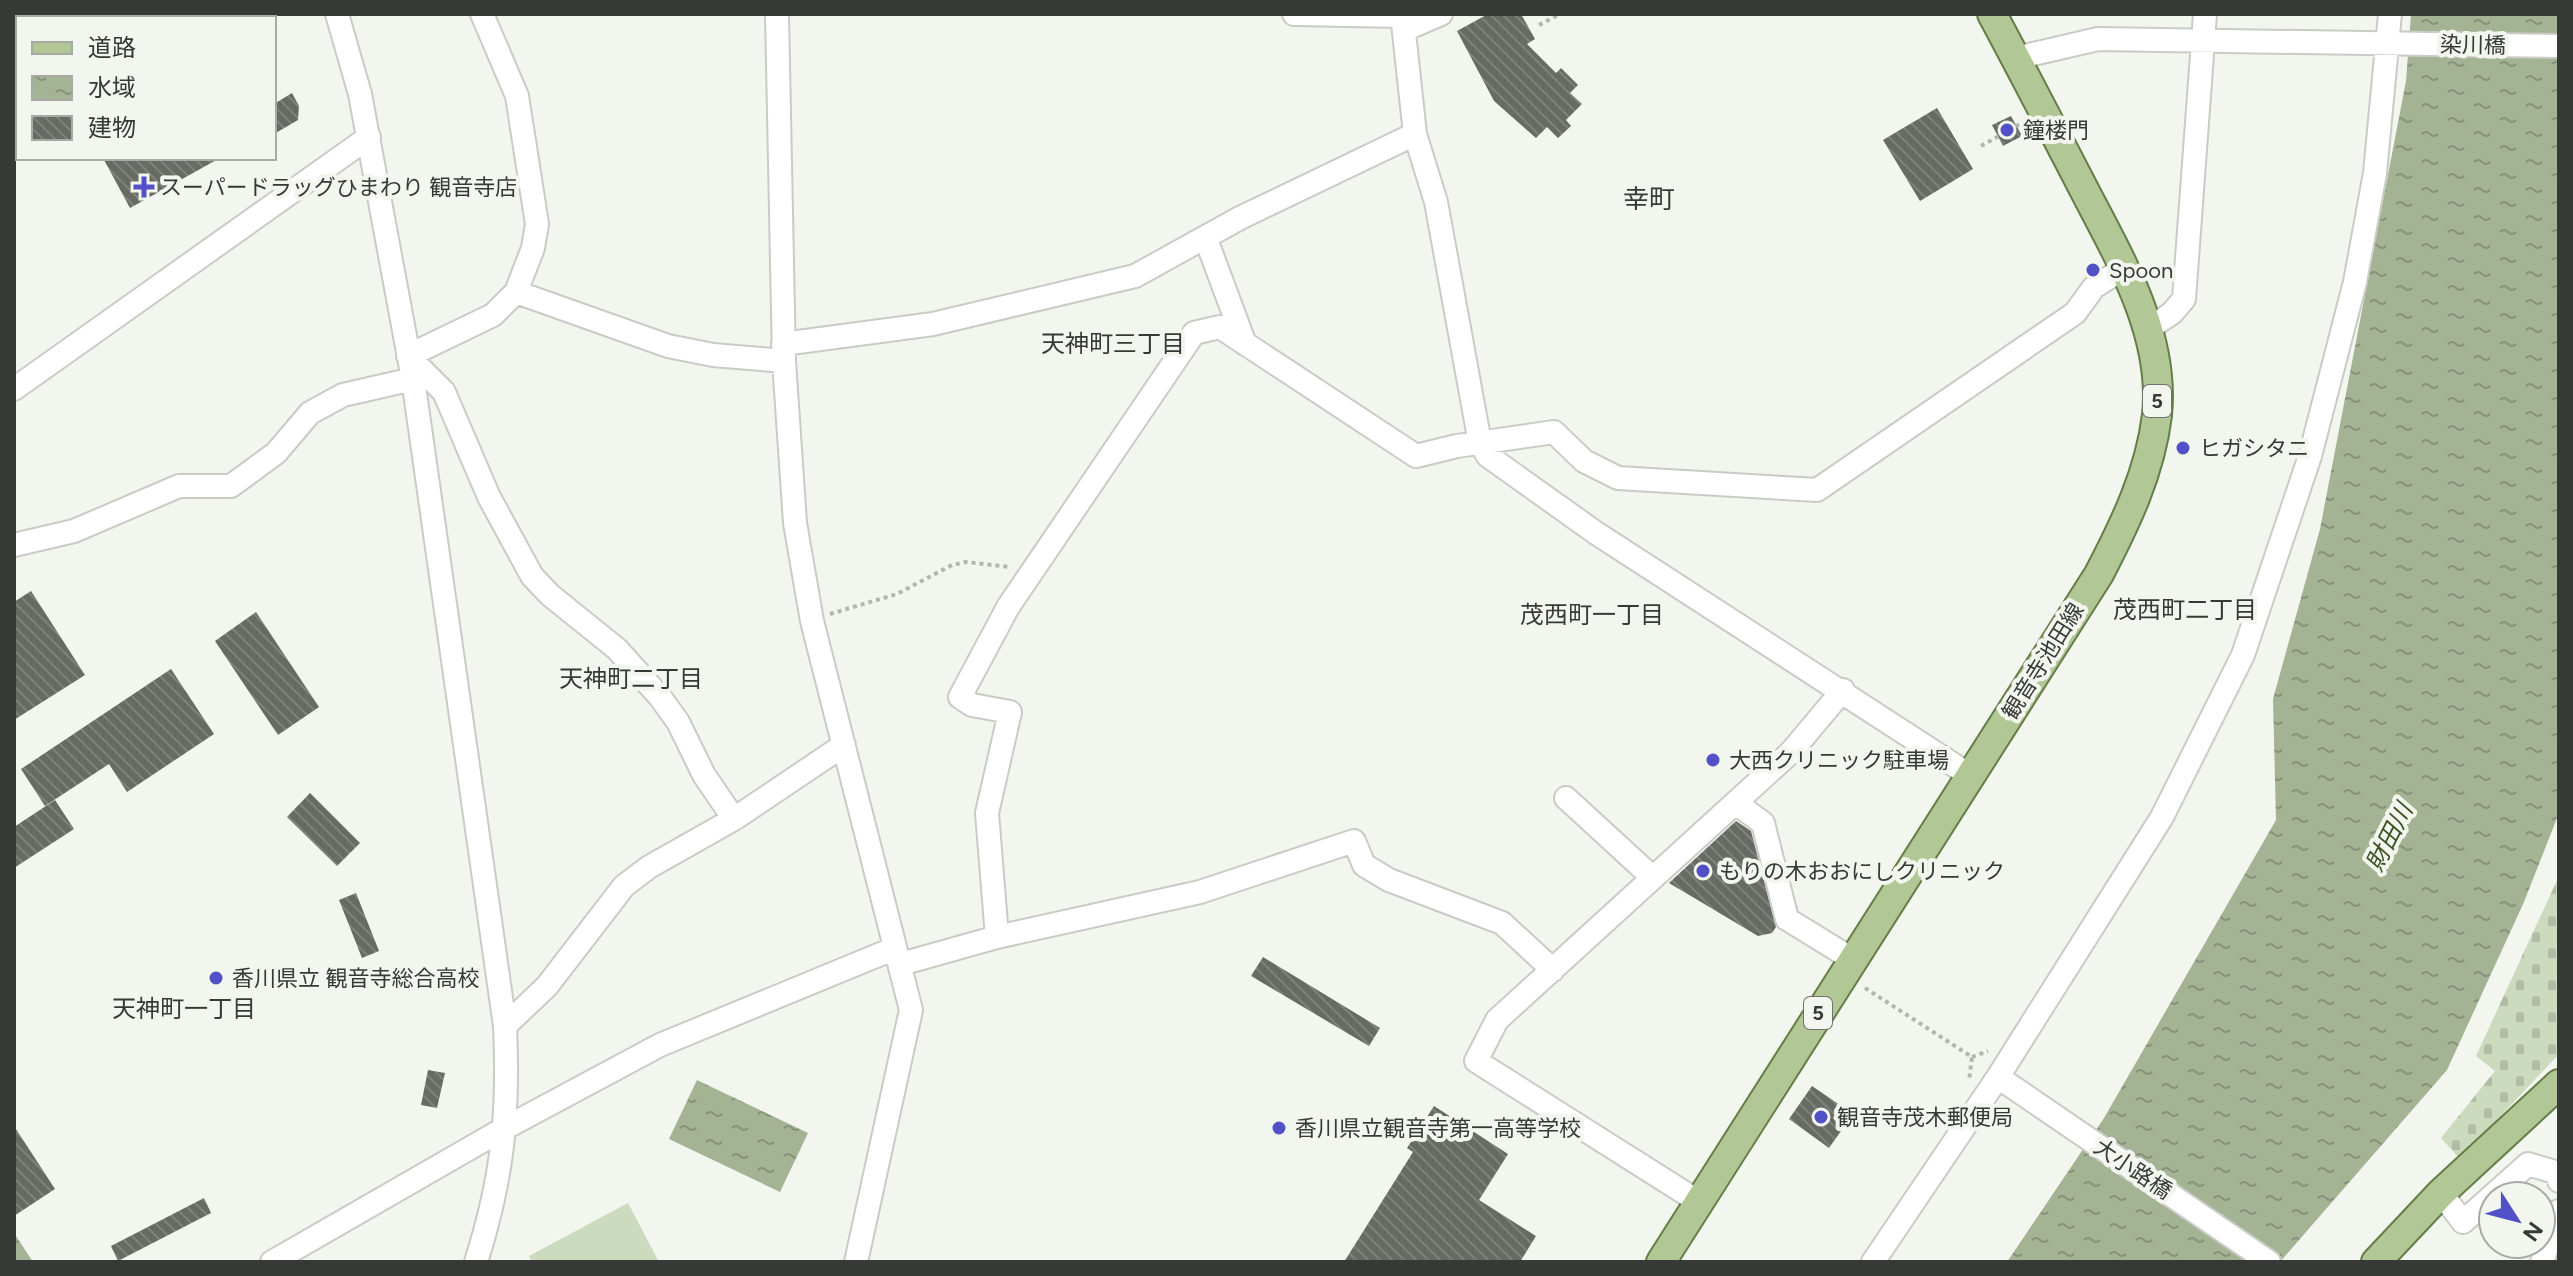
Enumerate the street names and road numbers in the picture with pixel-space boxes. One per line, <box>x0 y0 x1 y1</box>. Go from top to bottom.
street label: 染川橋 <box>2440 31 2506 59</box>
road number: 5 <box>2143 385 2171 417</box>
street label: 観音寺池田線 <box>1997 598 2089 724</box>
road number: 5 <box>1804 997 1832 1029</box>
street label: 大小路橋 <box>2089 1133 2177 1205</box>

